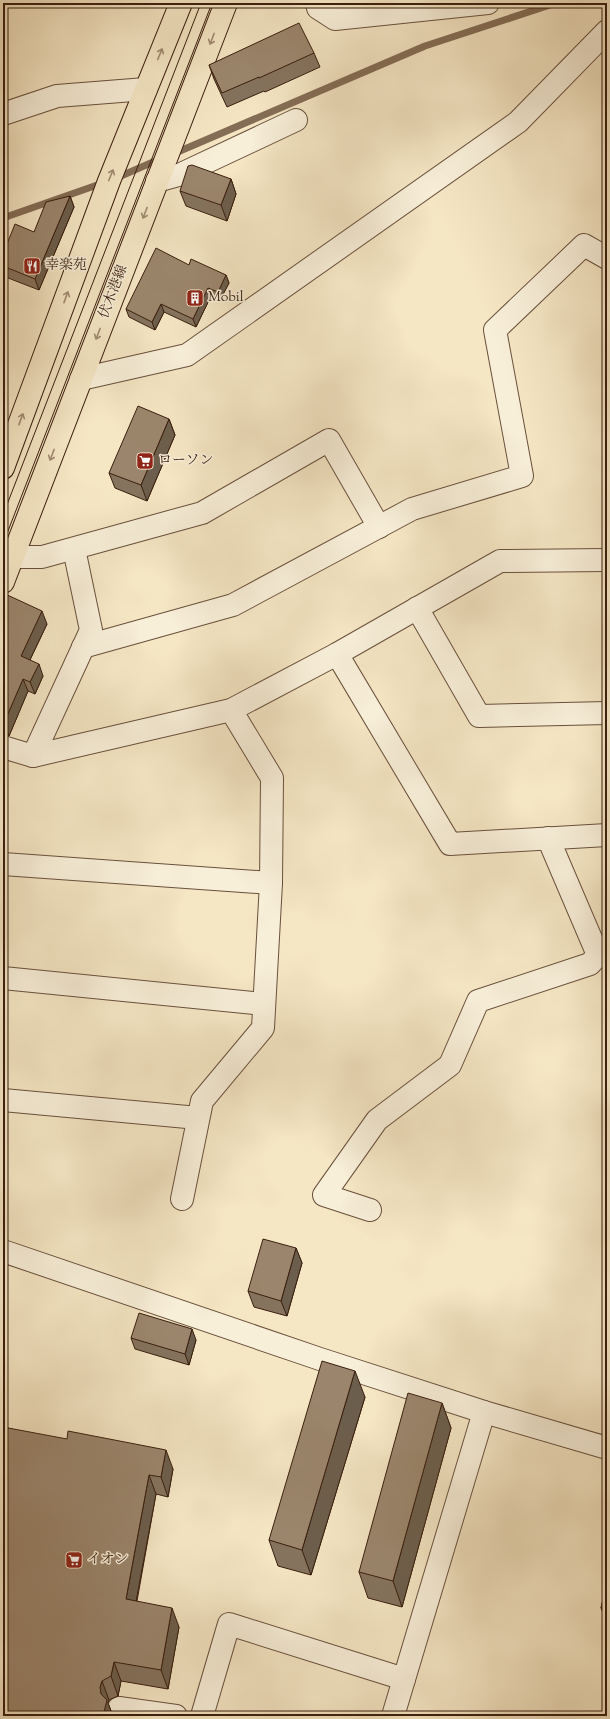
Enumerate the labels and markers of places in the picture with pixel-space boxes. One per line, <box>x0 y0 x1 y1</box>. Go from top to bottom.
restaurant icon: 幸楽苑 <box>22 256 42 276</box>
place label: 幸楽苑 <box>45 256 87 276</box>
building icon: Mobil <box>185 288 205 308</box>
place label: Mobil <box>208 288 244 308</box>
supermarket icon: ローソン <box>135 451 155 471</box>
place label: ローソン <box>158 451 213 471</box>
supermarket icon: イオン <box>64 1550 84 1570</box>
place label: イオン <box>87 1550 129 1570</box>

